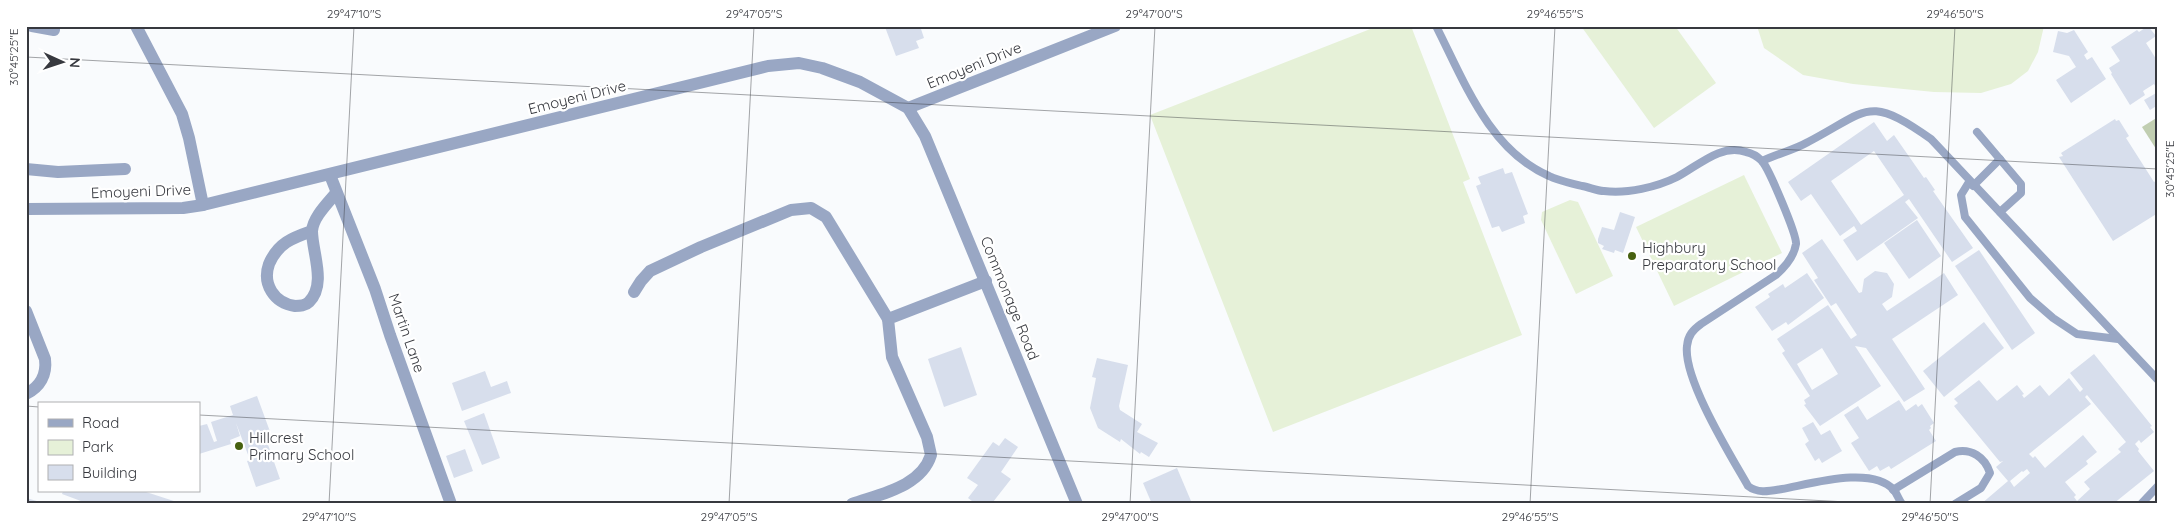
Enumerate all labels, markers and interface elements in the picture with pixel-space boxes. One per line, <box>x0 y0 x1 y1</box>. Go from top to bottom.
text: 29°47'10"S <box>327 6 382 21</box>
text: 29°47'05"S <box>726 6 783 21</box>
text: 29°47'00"S <box>1125 6 1183 21</box>
text: 29°46'55"S <box>1527 6 1584 21</box>
text: 29°46'50"S <box>1926 6 1984 21</box>
text: 30°45'25"E <box>6 28 21 86</box>
street label: Emoyeni Drive <box>924 37 1024 93</box>
north arrow <box>38 38 88 88</box>
text: N <box>66 57 84 68</box>
street label: Emoyeni Drive <box>526 76 628 118</box>
text: 30°45'25"E <box>2162 140 2177 198</box>
street label: Emoyeni Drive <box>91 180 191 202</box>
street label: Commonage Road <box>976 233 1044 363</box>
place label: Highbury Preparatory School <box>1642 238 1776 274</box>
marker: Highbury Preparatory School <box>1626 250 1638 262</box>
street label: Martin Lane <box>385 291 429 375</box>
legend <box>38 402 200 492</box>
text: Road <box>82 413 119 432</box>
place label: Hillcrest Primary School <box>249 428 354 464</box>
text: Park <box>82 437 114 456</box>
marker: Hillcrest Primary School <box>233 440 245 452</box>
text: Building <box>82 463 137 482</box>
text: 29°47'10"S <box>302 509 357 524</box>
text: 29°47'05"S <box>701 509 758 524</box>
text: 29°47'00"S <box>1101 509 1159 524</box>
text: 29°46'55"S <box>1502 509 1559 524</box>
text: 29°46'50"S <box>1901 509 1959 524</box>

